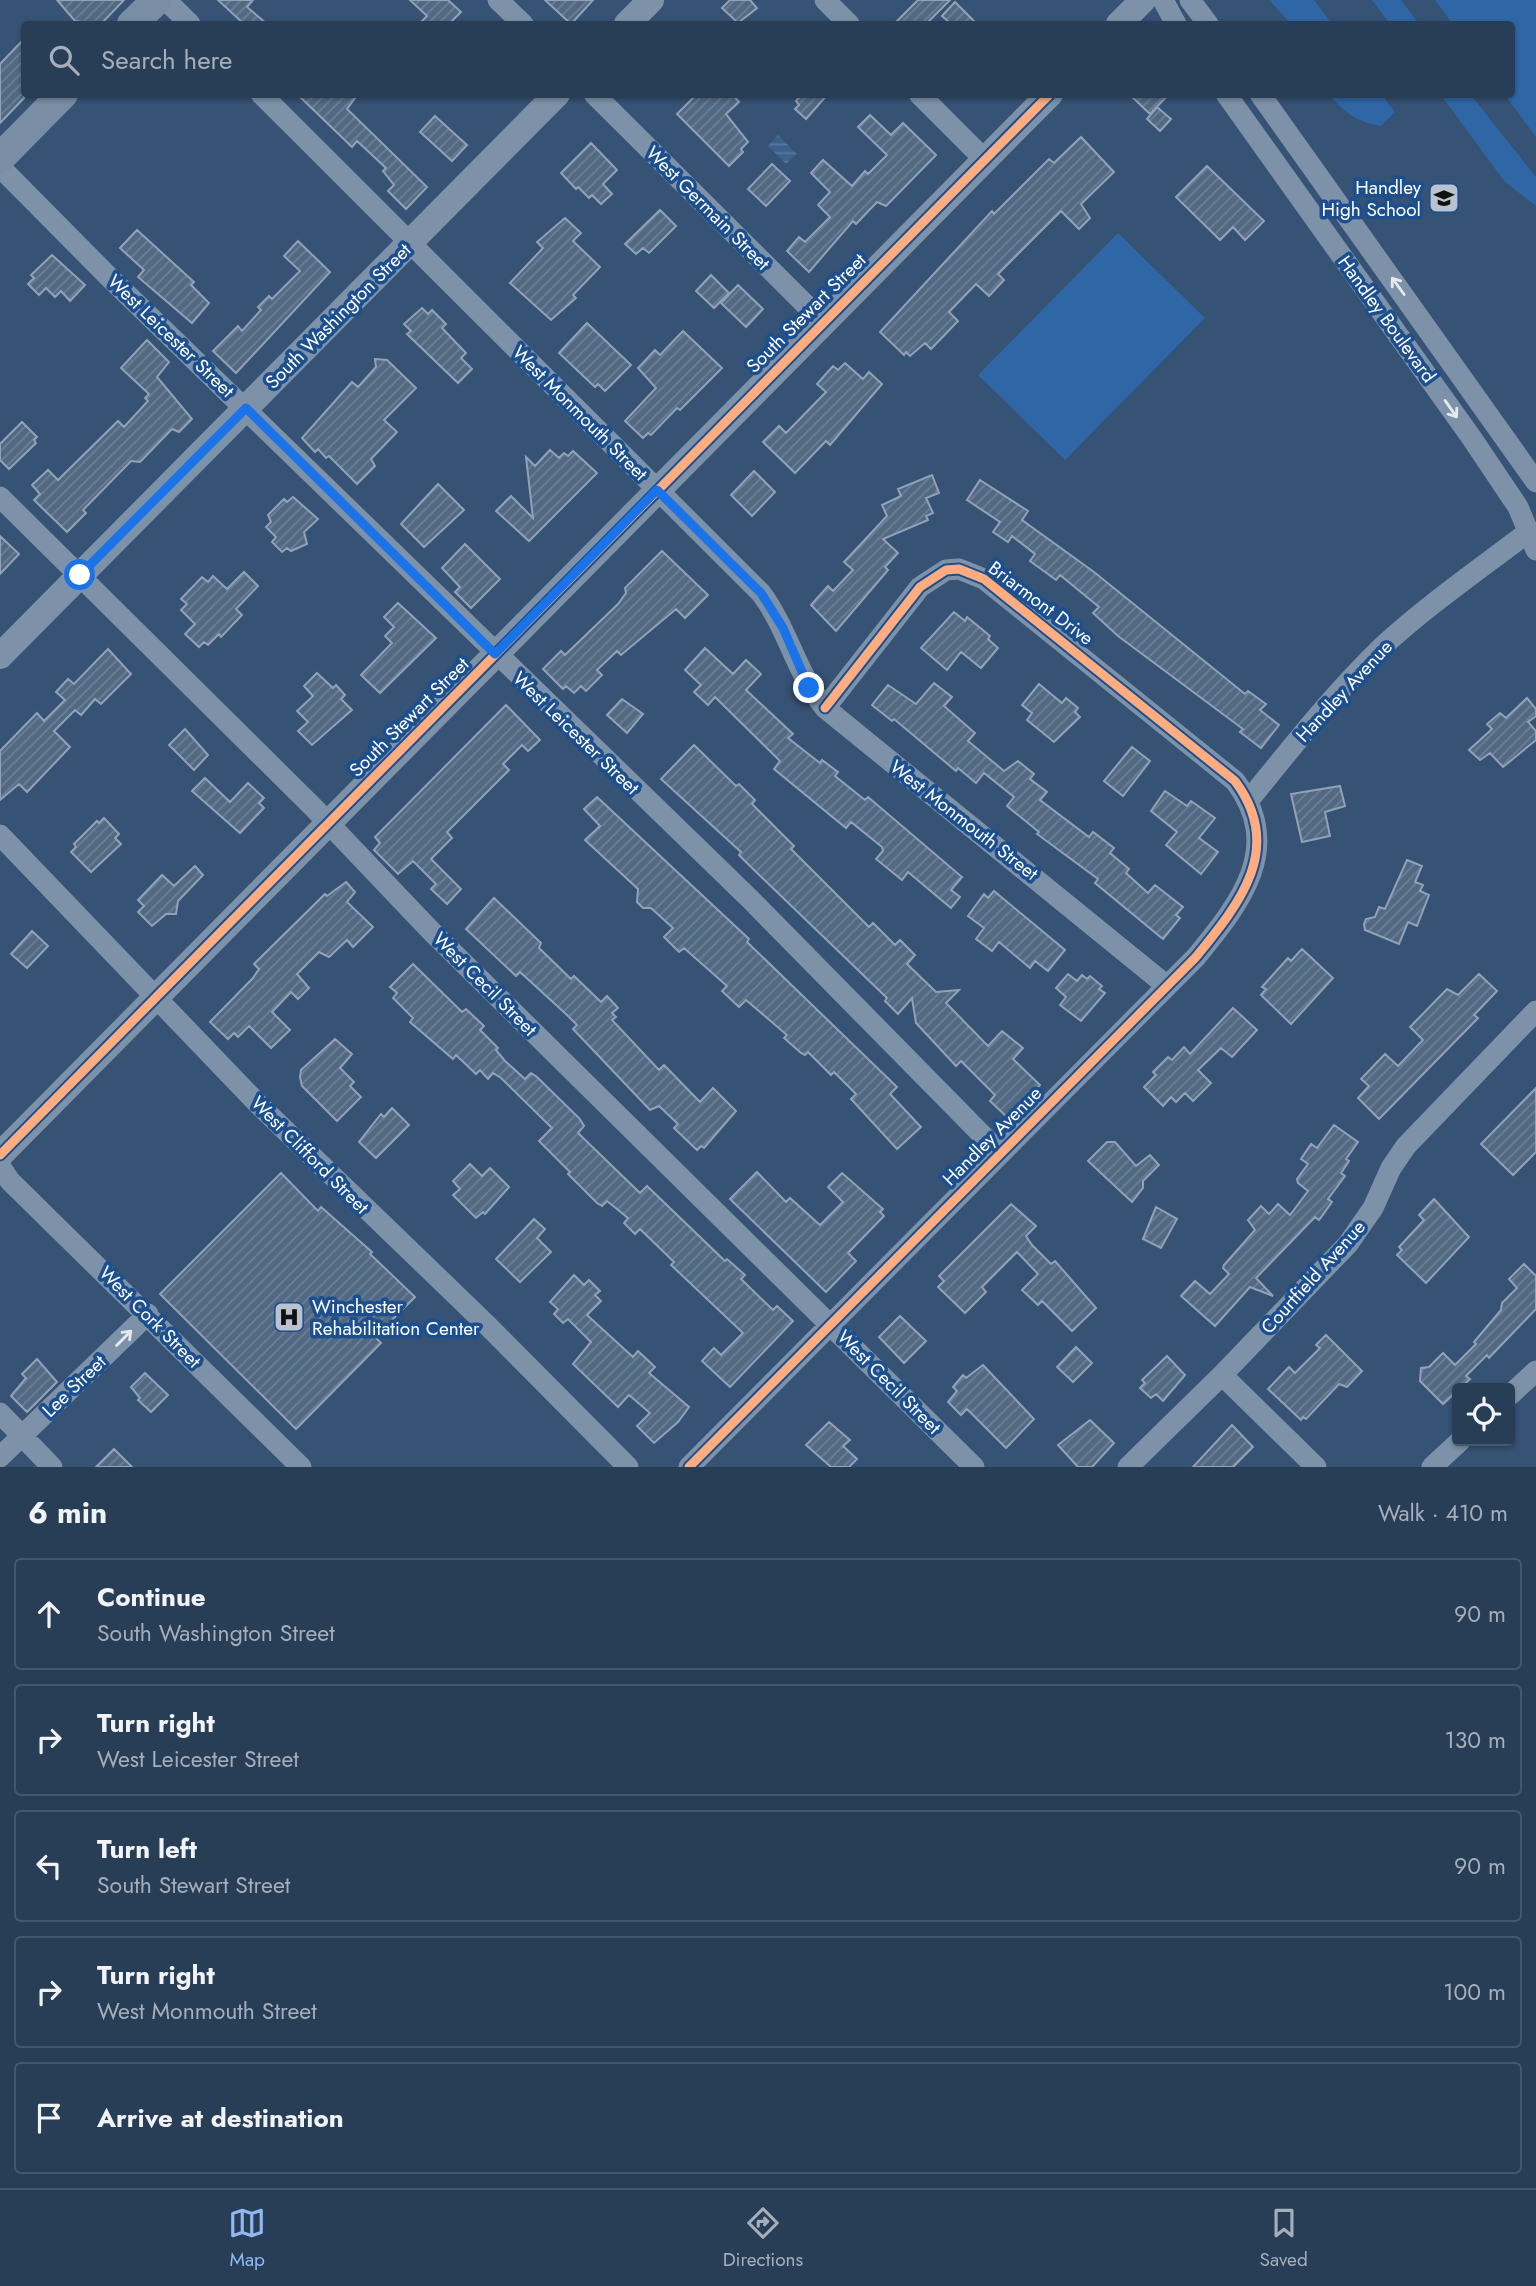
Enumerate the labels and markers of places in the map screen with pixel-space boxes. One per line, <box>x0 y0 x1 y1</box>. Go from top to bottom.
place label: Handley High School <box>1321 174 1422 223</box>
school or university icon: Handley High School <box>1427 181 1461 215</box>
place label: Winchester Rehabilitation Center <box>312 1293 480 1342</box>
hospital icon: Winchester Rehabilitation Center <box>272 1300 306 1334</box>

